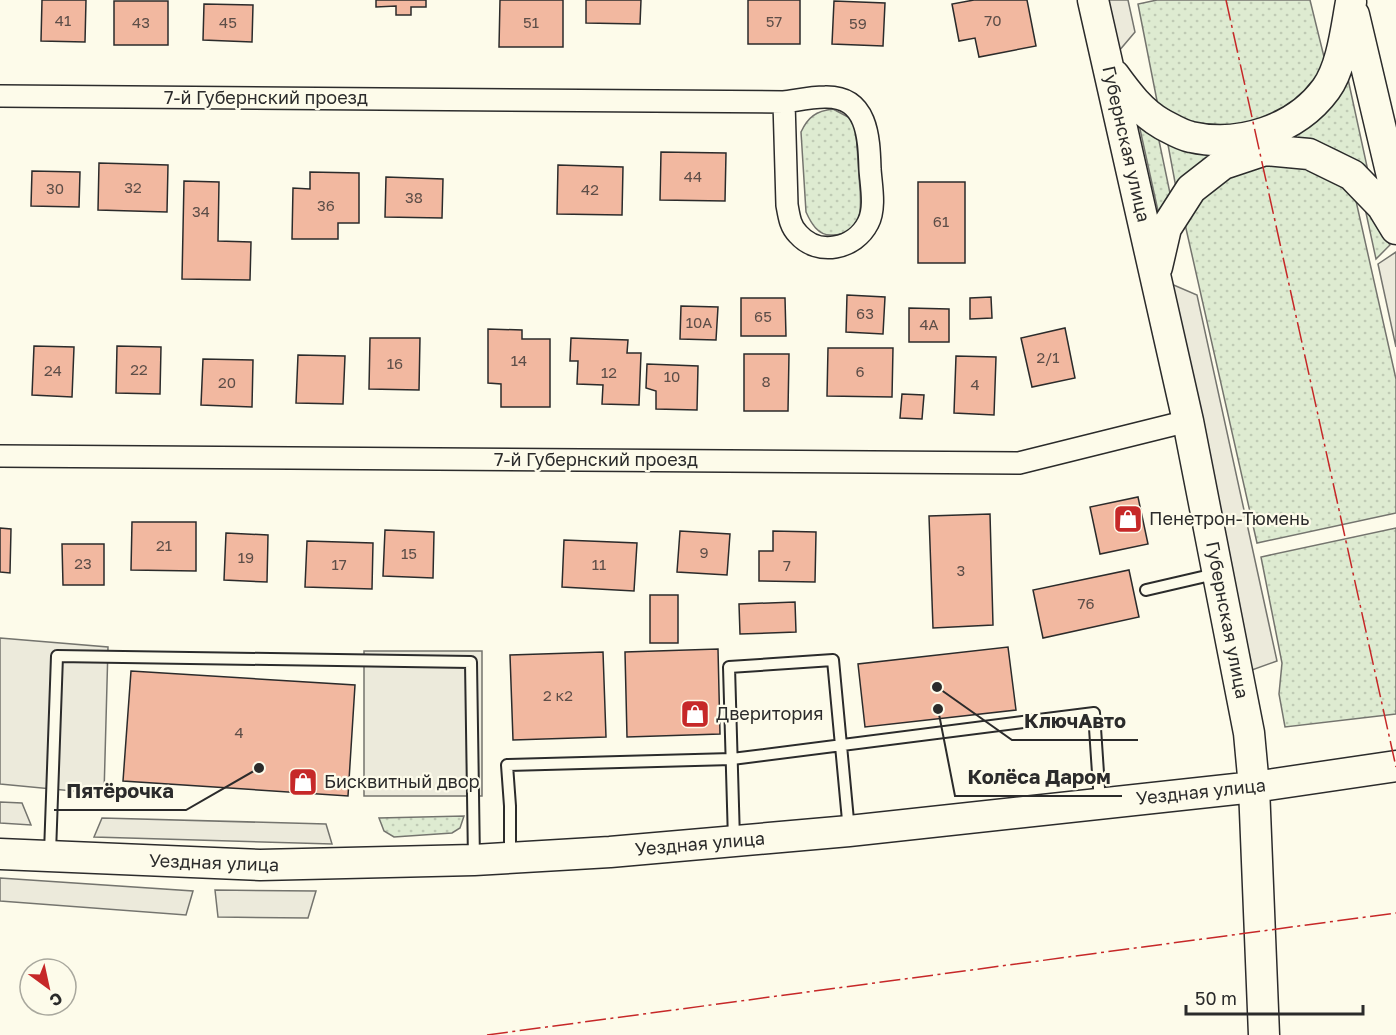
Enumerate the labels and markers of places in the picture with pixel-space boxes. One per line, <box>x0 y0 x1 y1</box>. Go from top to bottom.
shop icon: Пенетрон-Тюмень <box>1112 503 1144 535</box>
place label: Пенетрон-Тюмень <box>1149 507 1309 529</box>
shop icon: Дверитория <box>679 698 711 730</box>
place label: Дверитория <box>716 702 824 724</box>
callout: КлючАвто <box>1012 702 1138 740</box>
callout: Колёса Даром <box>955 758 1122 796</box>
shop icon: Бисквитный двор <box>287 766 319 798</box>
place label: Бисквитный двор <box>324 770 480 792</box>
callout: Пятёрочка <box>54 772 186 810</box>

